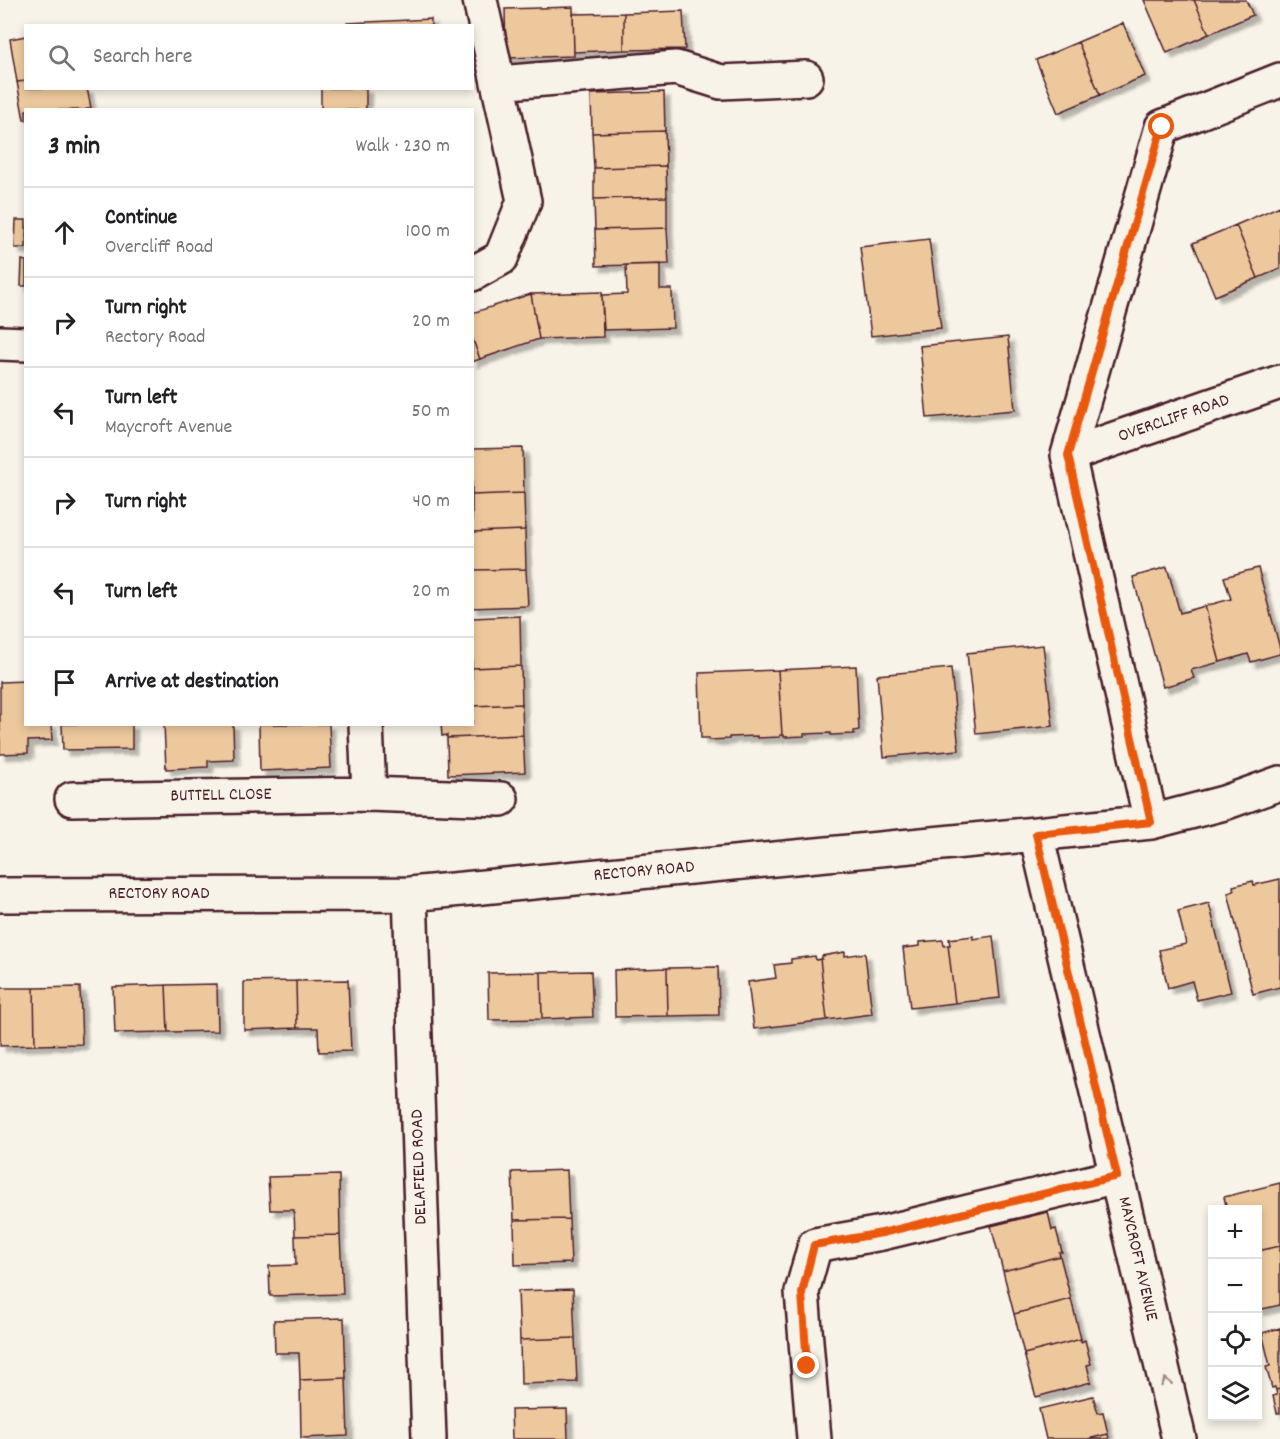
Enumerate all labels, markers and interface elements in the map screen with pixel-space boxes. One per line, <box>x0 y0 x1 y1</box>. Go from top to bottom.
search box <box>24 24 474 90</box>
icon: search <box>45 41 78 74</box>
text: Search here <box>93 42 192 73</box>
route start <box>1148 113 1174 139</box>
text: 3 min <box>48 129 100 166</box>
text: Walk · 230 m <box>356 133 450 161</box>
text: Continue <box>105 203 177 234</box>
icon: ahead <box>48 216 81 249</box>
text: 100 m <box>406 218 450 246</box>
text: Overcliff Road <box>105 234 213 262</box>
text: Turn right <box>105 293 187 324</box>
icon: right <box>48 306 81 339</box>
text: 20 m <box>412 308 450 336</box>
text: Rectory Road <box>105 324 205 352</box>
text: Turn left <box>105 383 177 414</box>
street label: OVERCLIFF ROAD <box>1115 388 1233 450</box>
icon: left <box>48 396 81 429</box>
text: 50 m <box>412 398 450 426</box>
text: Maycroft Avenue <box>105 414 232 442</box>
icon: right <box>48 486 81 519</box>
text: Turn right <box>105 487 187 518</box>
text: 40 m <box>412 488 450 516</box>
icon: left <box>48 576 81 609</box>
text: Turn left <box>105 577 177 608</box>
text: 20 m <box>412 578 450 606</box>
icon: arrive <box>48 666 81 699</box>
text: Arrive at destination <box>105 667 279 698</box>
street label: BUTTELL CLOSE <box>170 783 272 809</box>
street label: RECTORY ROAD <box>593 855 695 889</box>
street label: RECTORY ROAD <box>108 882 210 907</box>
street label: DELAFIELD ROAD <box>405 1109 435 1225</box>
street label: MAYCROFT AVENUE <box>1111 1194 1163 1324</box>
map controls <box>1208 1205 1262 1421</box>
button: + <box>1208 1205 1262 1259</box>
button: − <box>1208 1259 1262 1313</box>
button: locate <box>1208 1313 1262 1367</box>
route end <box>793 1352 819 1378</box>
button: layers <box>1208 1367 1262 1421</box>
one-way arrow <box>1160 1377 1173 1387</box>

